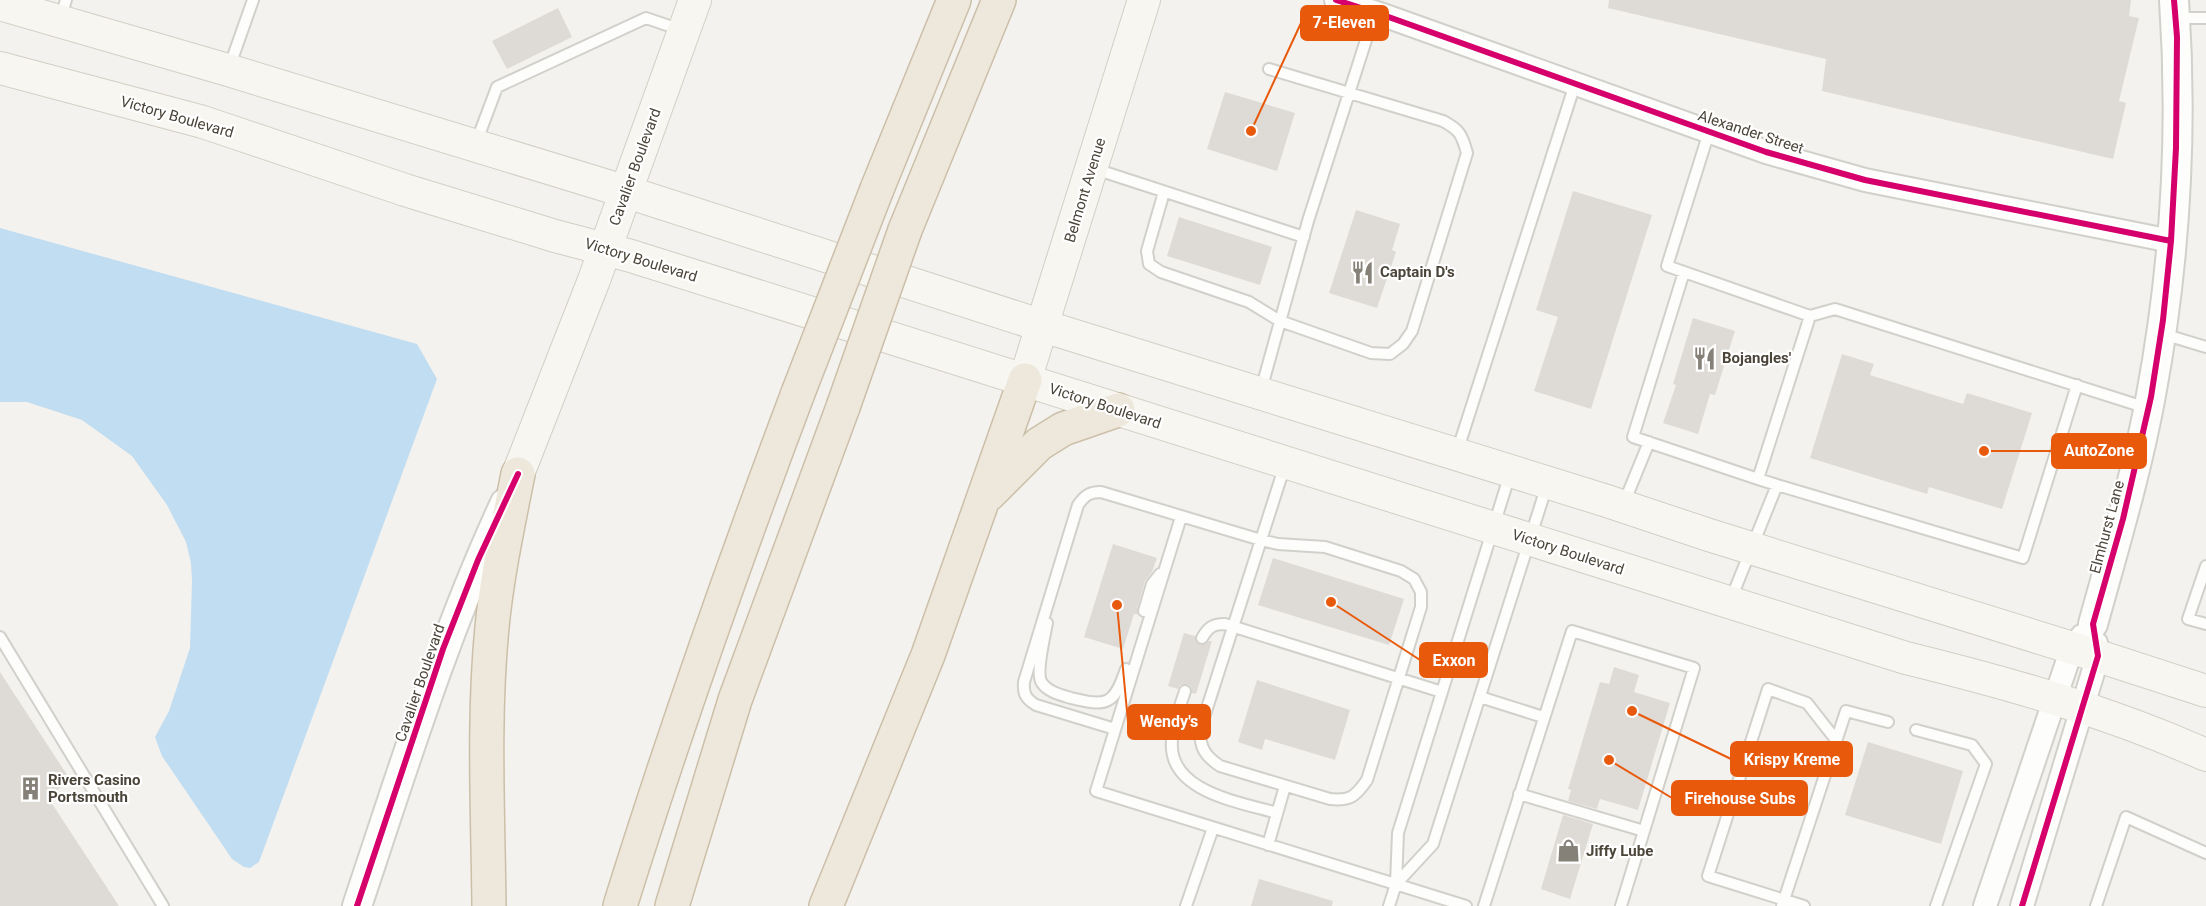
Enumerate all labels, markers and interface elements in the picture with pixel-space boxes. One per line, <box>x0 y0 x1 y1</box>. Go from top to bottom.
callout: 7-Eleven <box>1301 6 1388 40</box>
text: 7-Eleven <box>1313 13 1375 32</box>
street label: Victory Boulevard <box>118 92 236 142</box>
street label: Cavalier Boulevard <box>605 106 665 228</box>
street label: Alexander Street <box>1696 106 1806 158</box>
street label: Belmont Avenue <box>1061 135 1109 245</box>
street label: Victory Boulevard <box>583 234 699 286</box>
restaurant icon: Captain D's <box>1349 259 1375 285</box>
place label: Captain D's <box>1380 263 1455 281</box>
restaurant icon: Bojangles' <box>1691 345 1717 371</box>
place label: Bojangles' <box>1722 349 1791 367</box>
street label: Victory Boulevard <box>1047 379 1163 433</box>
callout: AutoZone <box>2052 434 2146 468</box>
text: AutoZone <box>2064 441 2134 460</box>
street label: Elmhurst Lane <box>2086 478 2128 576</box>
street label: Victory Boulevard <box>1510 525 1626 579</box>
street label: Cavalier Boulevard <box>391 622 449 744</box>
callout: Exxon <box>1420 643 1487 677</box>
text: Exxon <box>1432 651 1476 670</box>
callout: Wendy's <box>1128 705 1210 739</box>
text: Wendy's <box>1140 712 1198 731</box>
callout: Krispy Kreme <box>1731 742 1852 776</box>
text: Krispy Kreme <box>1744 750 1841 769</box>
place label: Rivers Casino Portsmouth <box>48 771 141 806</box>
building icon: Rivers Casino Portsmouth <box>17 776 43 802</box>
callout: Firehouse Subs <box>1672 781 1807 815</box>
text: Firehouse Subs <box>1684 789 1796 808</box>
shop icon: Jiffy Lube <box>1555 838 1581 864</box>
place label: Jiffy Lube <box>1586 842 1653 860</box>

